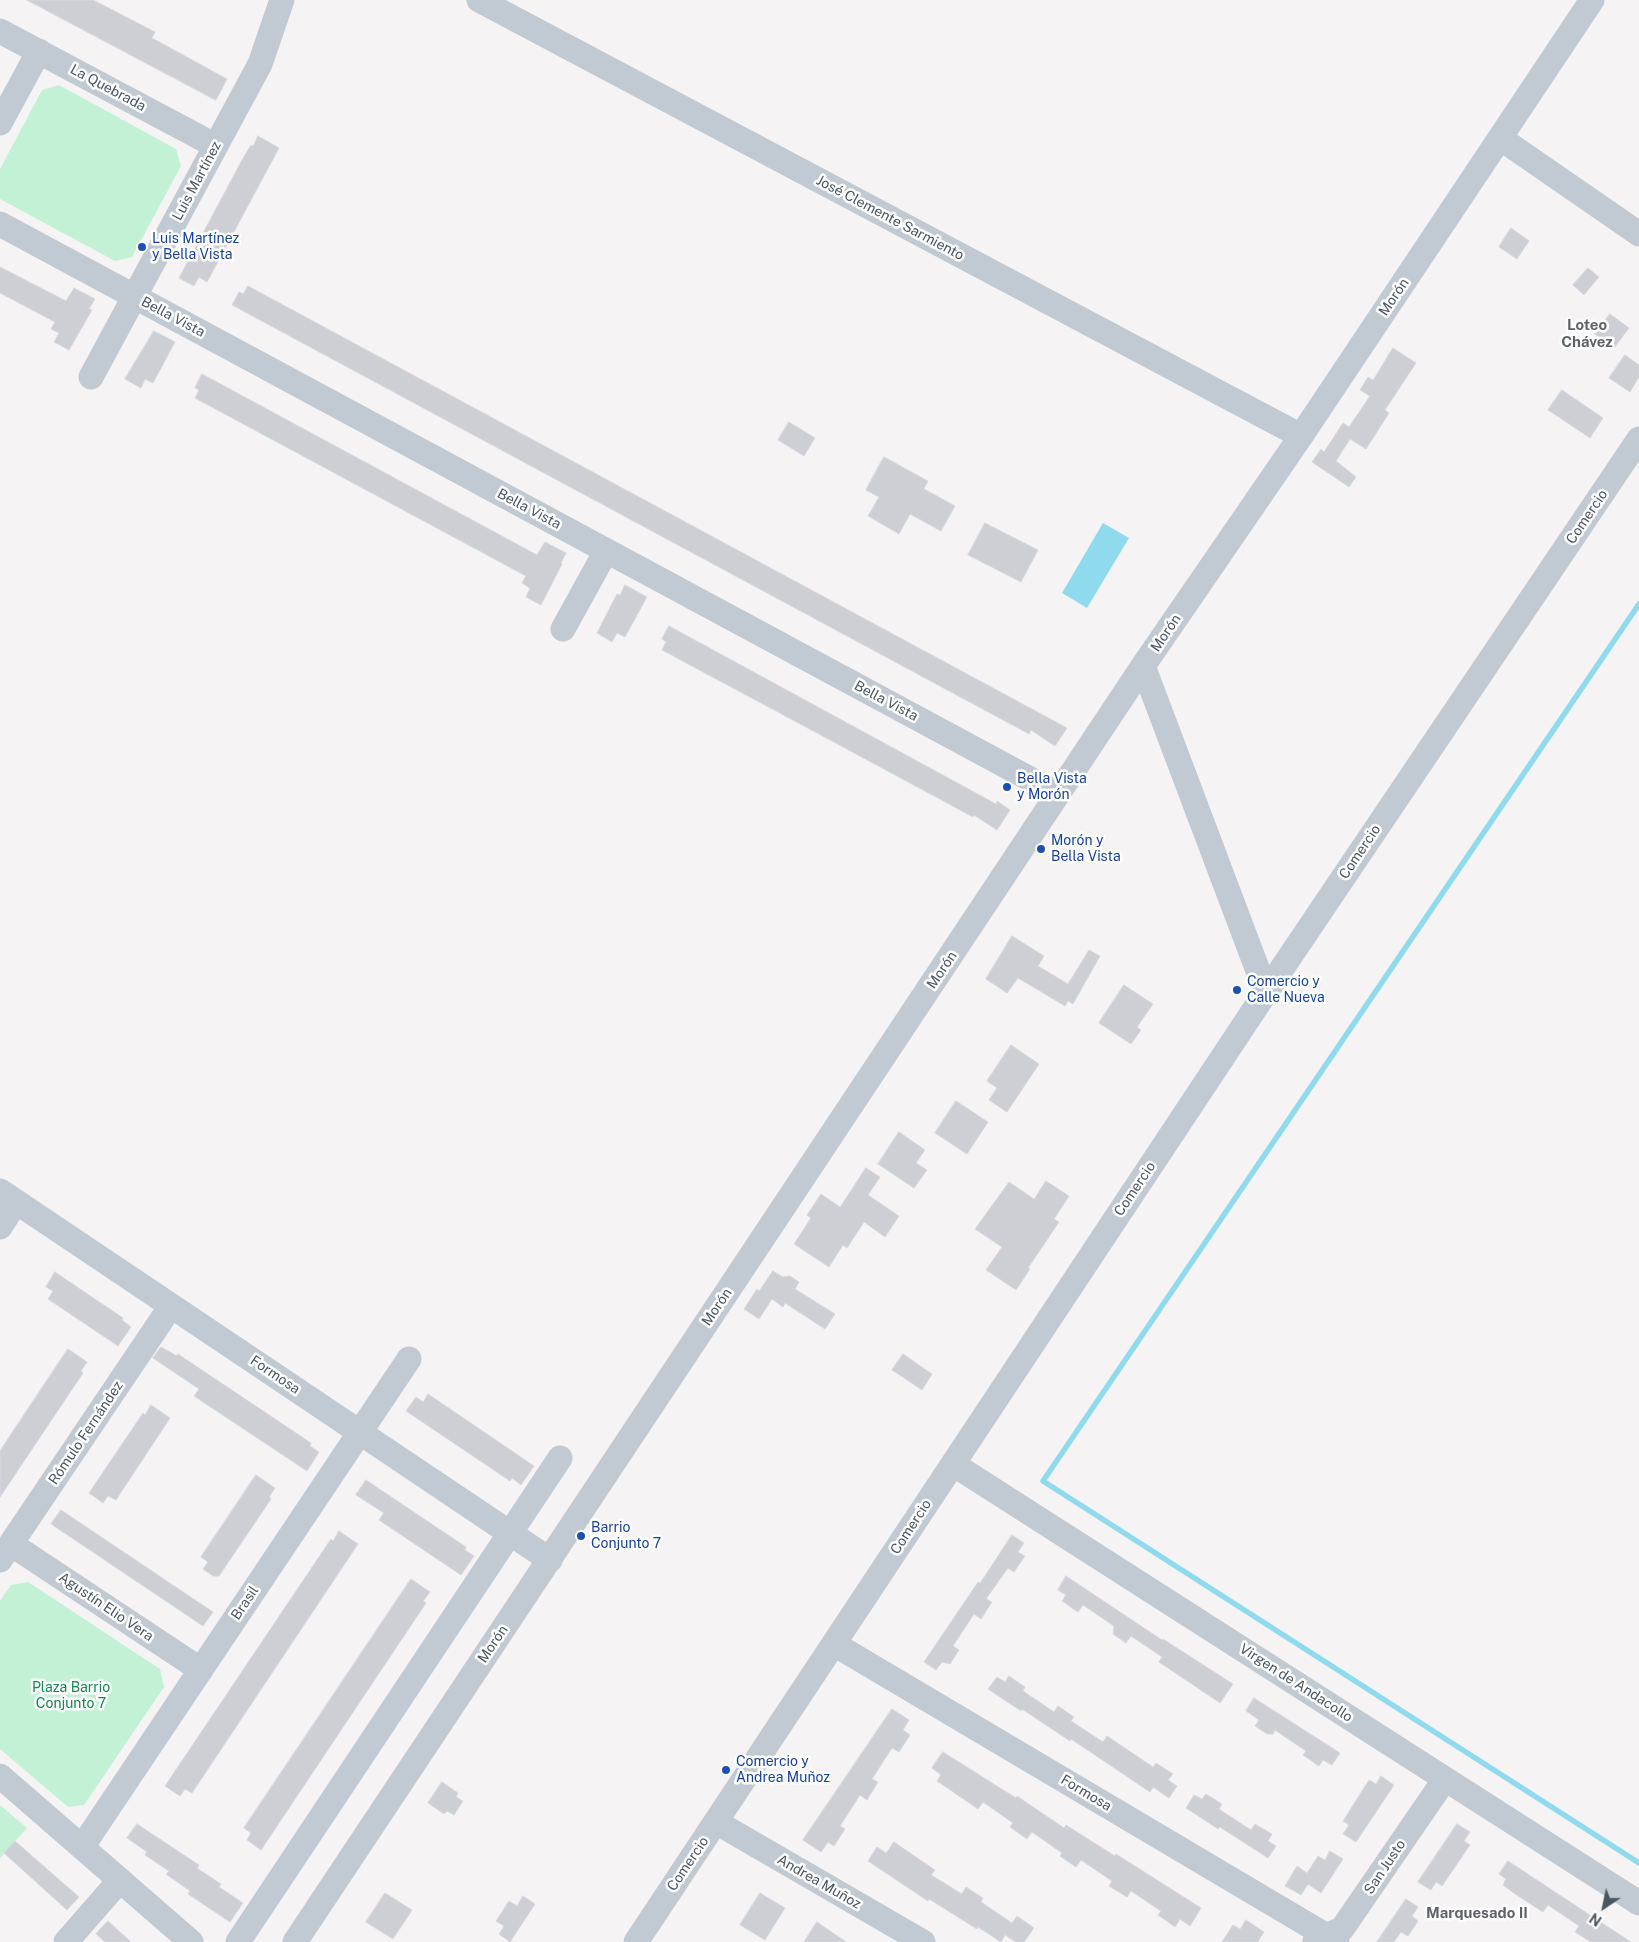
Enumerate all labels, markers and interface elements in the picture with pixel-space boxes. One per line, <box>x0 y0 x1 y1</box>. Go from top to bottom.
street label: La Quebrada <box>67 61 149 115</box>
street label: Luis Martínez <box>169 139 225 223</box>
street label: José Clemente Sarmiento <box>813 172 967 264</box>
place label: Luis Martínez y Bella Vista <box>152 231 239 264</box>
marker: Luis Martínez y Bella Vista <box>136 241 148 253</box>
street label: Morón <box>1375 275 1413 319</box>
street label: Bella Vista <box>138 293 208 341</box>
district label: Loteo Chávez <box>1561 316 1613 351</box>
street label: Bella Vista <box>494 485 564 533</box>
street label: Comercio <box>1563 487 1611 547</box>
street label: Morón <box>1147 611 1185 655</box>
street label: Bella Vista <box>851 677 921 725</box>
place label: Bella Vista y Morón <box>1017 771 1087 804</box>
marker: Bella Vista y Morón <box>1001 781 1013 793</box>
street label: Comercio <box>1336 822 1384 882</box>
place label: Morón y Bella Vista <box>1051 833 1121 866</box>
marker: Morón y Bella Vista <box>1035 843 1047 855</box>
street label: Morón <box>923 948 961 992</box>
place label: Comercio y Calle Nueva <box>1247 974 1325 1006</box>
marker: Comercio y Calle Nueva <box>1231 984 1243 996</box>
street label: Comercio <box>1111 1159 1159 1219</box>
street label: Morón <box>698 1285 736 1329</box>
street label: Formosa <box>247 1352 303 1398</box>
street label: Rómulo Fernández <box>45 1378 127 1488</box>
street label: Comercio <box>887 1496 935 1558</box>
place label: Barrio Conjunto 7 <box>591 1520 661 1552</box>
marker: Barrio Conjunto 7 <box>575 1530 587 1542</box>
street label: Agustín Elio Vera <box>55 1569 157 1645</box>
street label: Brasil <box>228 1583 262 1623</box>
street label: Morón <box>474 1622 512 1666</box>
street label: Virgen de Andacollo <box>1236 1640 1356 1726</box>
park label: Plaza Barrio Conjunto 7 <box>32 1680 110 1712</box>
place label: Comercio y Andrea Muñoz <box>736 1754 830 1786</box>
marker: Comercio y Andrea Muñoz <box>720 1764 732 1776</box>
street label: Formosa <box>1058 1771 1114 1815</box>
street label: Comercio <box>664 1834 712 1894</box>
street label: San Justo <box>1361 1837 1409 1897</box>
street label: Andrea Muñoz <box>774 1851 864 1913</box>
north arrow <box>1579 1882 1629 1932</box>
district label: Marquesado II <box>1426 1904 1528 1922</box>
text: N <box>1587 1910 1605 1929</box>

